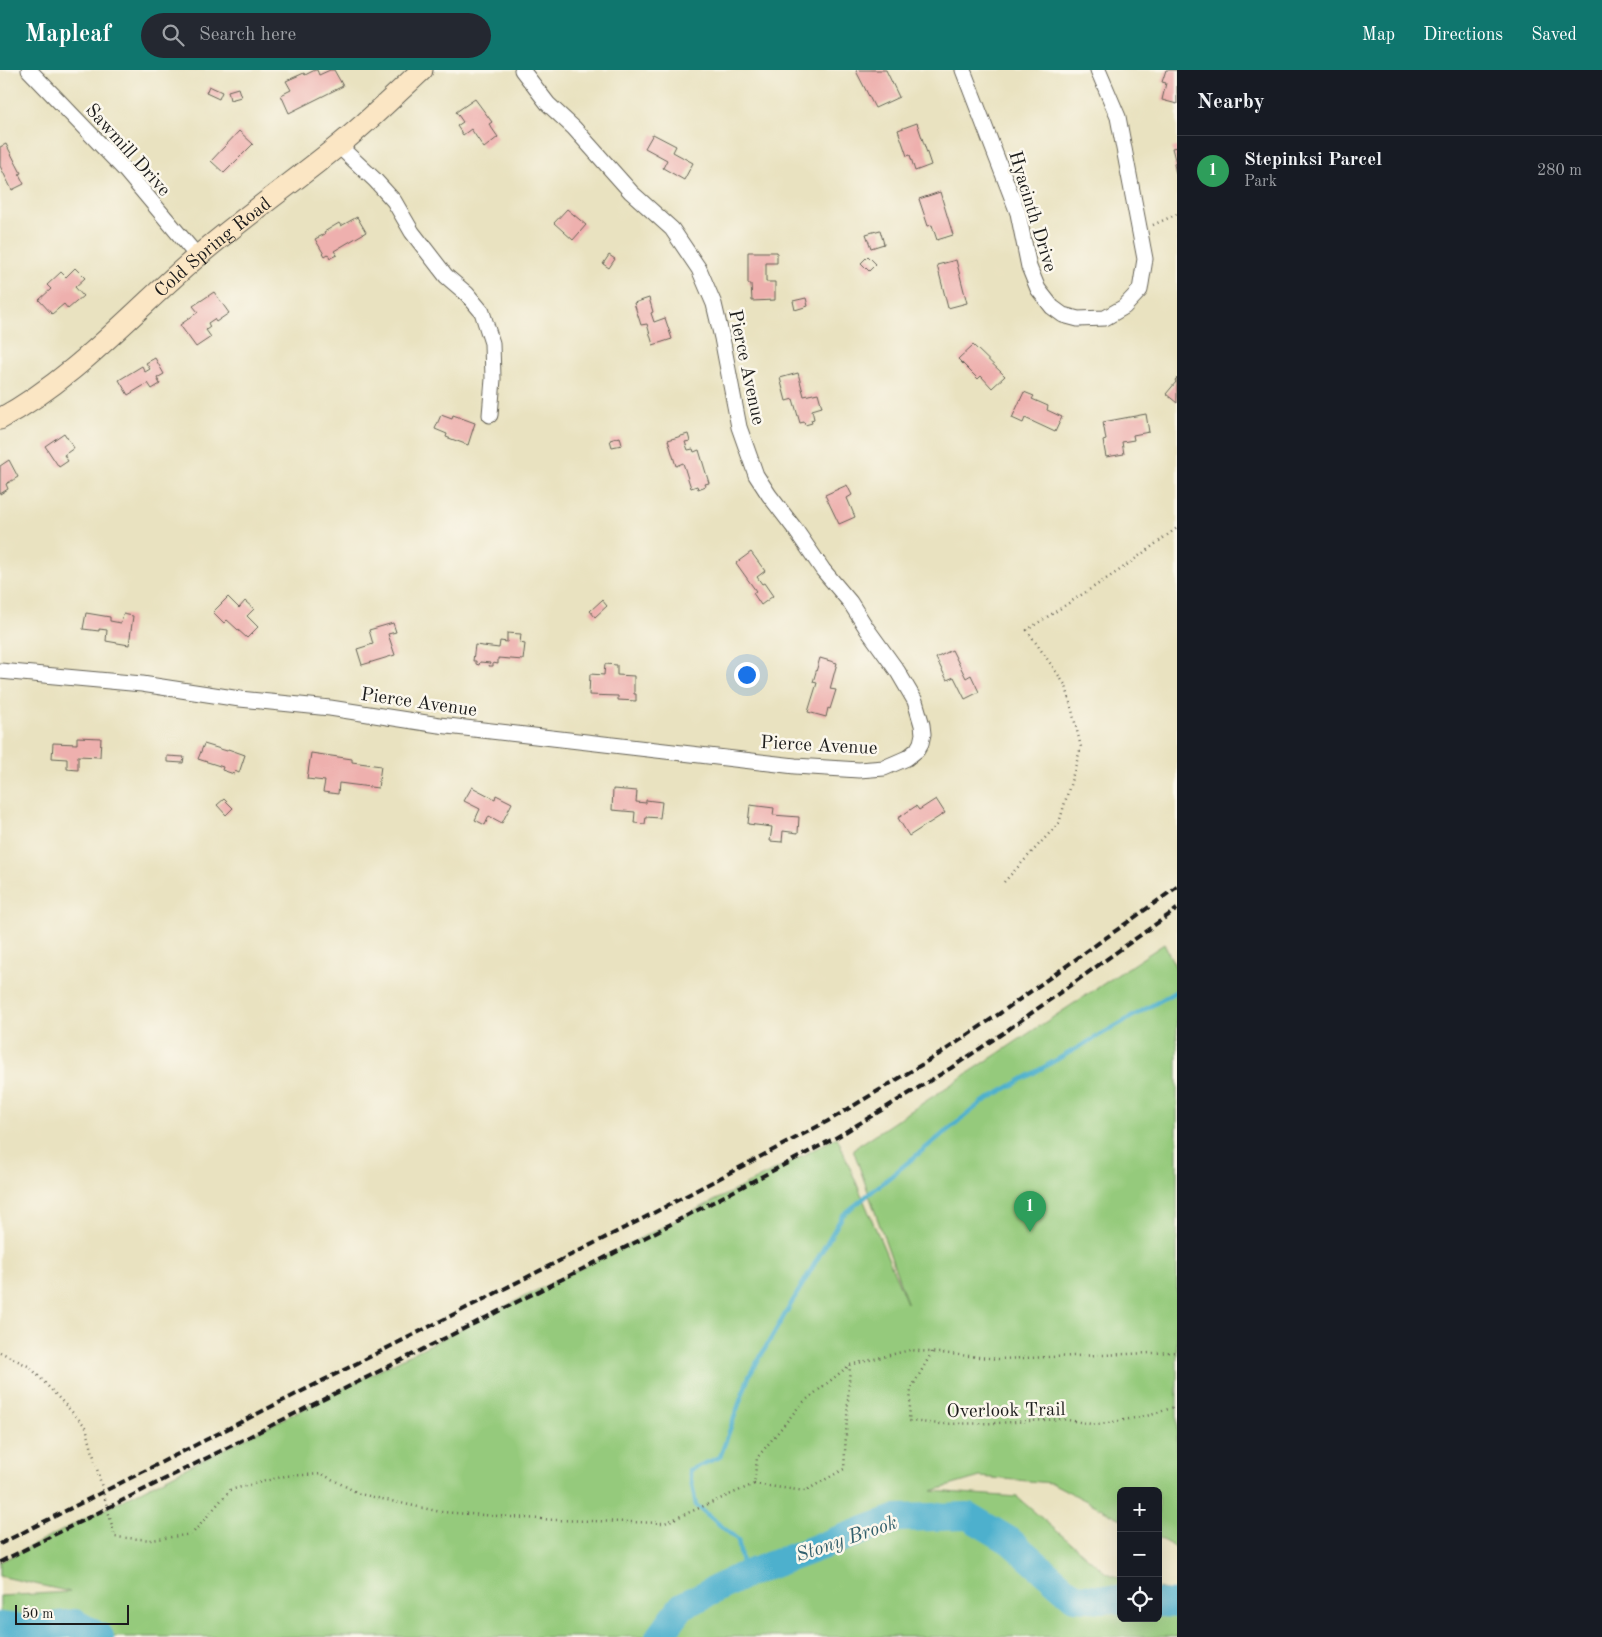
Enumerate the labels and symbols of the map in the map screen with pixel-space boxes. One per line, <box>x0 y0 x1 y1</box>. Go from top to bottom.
street label: Sawmill Drive <box>81 101 173 200</box>
street label: Hyacinth Drive <box>1004 149 1059 274</box>
street label: Cold Spring Road <box>152 195 275 302</box>
street label: Pierce Avenue <box>724 308 767 427</box>
your location <box>734 662 760 688</box>
street label: Pierce Avenue <box>359 686 478 721</box>
street label: Pierce Avenue <box>760 734 878 759</box>
pin: 1 <box>1014 1191 1046 1232</box>
street label: Overlook Trail <box>946 1401 1066 1422</box>
water label: Stony Brook <box>793 1513 900 1567</box>
scale bar <box>15 1602 129 1625</box>

